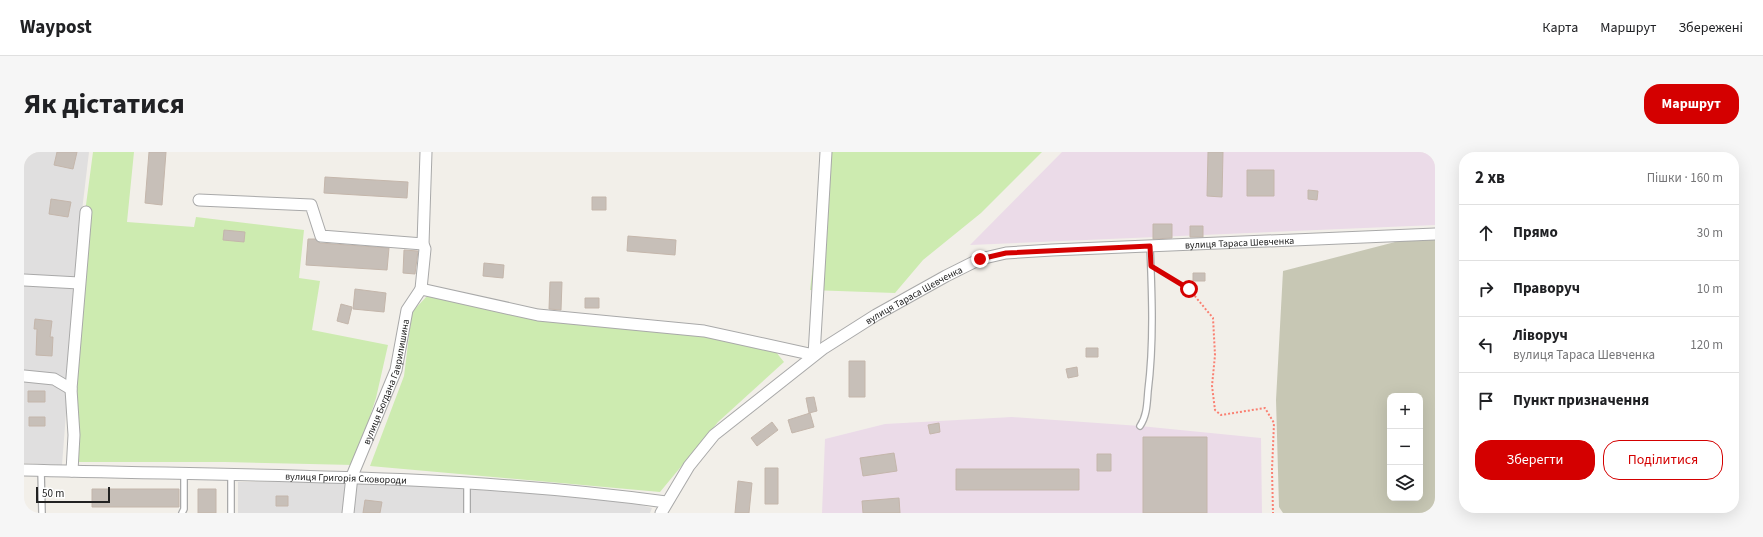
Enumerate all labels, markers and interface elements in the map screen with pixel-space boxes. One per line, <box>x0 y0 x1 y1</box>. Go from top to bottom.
text: Waypost <box>20 14 92 41</box>
text: Карта <box>1542 18 1578 38</box>
text: Маршрут <box>1600 18 1656 38</box>
text: Збережені <box>1678 18 1743 38</box>
text: Як дістатися <box>24 84 185 124</box>
button: Маршрут <box>1644 84 1739 124</box>
text: 2 хв <box>1475 166 1505 190</box>
text: Пішки · 160 m <box>1647 169 1723 187</box>
icon: ahead <box>1475 222 1497 244</box>
text: Прямо <box>1513 222 1558 243</box>
text: 30 m <box>1697 224 1723 242</box>
street label: вулиця Тараса Шевченка <box>1185 234 1295 252</box>
route end <box>971 250 989 268</box>
street label: вулиця Тараса Шевченка <box>863 263 965 328</box>
icon: right <box>1475 278 1497 300</box>
text: Праворуч <box>1513 278 1580 299</box>
route start <box>1180 280 1198 298</box>
text: 10 m <box>1697 280 1723 298</box>
street label: вулиця Богдана Гаврилишина <box>360 318 413 447</box>
text: Ліворуч <box>1513 325 1568 346</box>
icon: left <box>1475 334 1497 356</box>
text: 120 m <box>1690 336 1723 354</box>
text: вулиця Тараса Шевченка <box>1513 346 1655 364</box>
icon: arrive <box>1475 390 1497 412</box>
text: Пункт призначення <box>1513 390 1649 411</box>
map controls <box>1387 393 1423 501</box>
button: + <box>1387 393 1423 429</box>
button: − <box>1387 429 1423 465</box>
button: Зберегти <box>1475 440 1595 480</box>
button: Поділитися <box>1603 440 1723 480</box>
button: layers <box>1387 465 1423 501</box>
street label: вулиця Григорія Сковороди <box>285 470 407 488</box>
scale bar <box>36 485 110 504</box>
text: 50 m <box>42 486 64 501</box>

